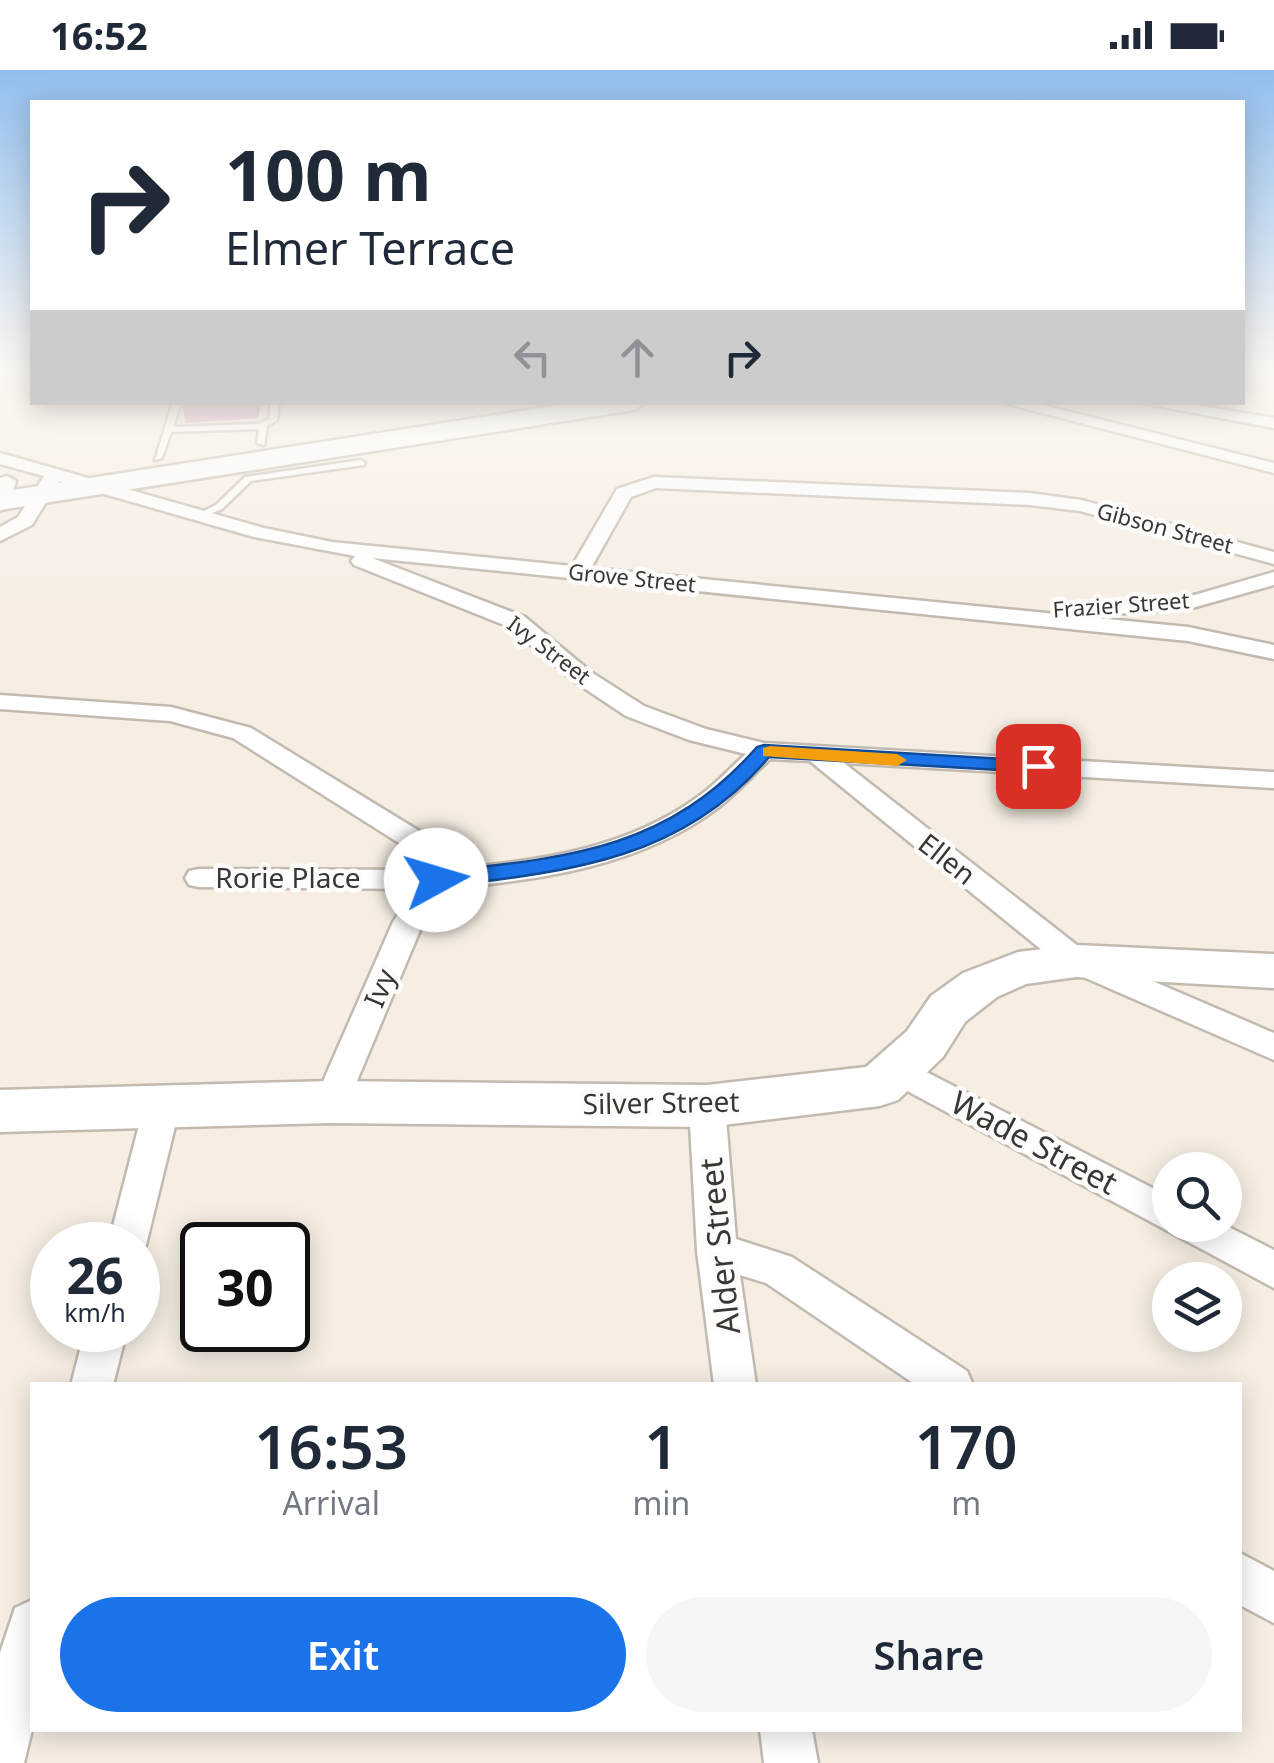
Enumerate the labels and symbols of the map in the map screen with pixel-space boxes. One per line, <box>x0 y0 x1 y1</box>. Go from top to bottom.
street label: Gibson Street <box>1094 494 1237 560</box>
street label: Grove Street <box>567 555 698 599</box>
street label: Frazier Street <box>1052 584 1190 624</box>
street label: Ivy Street <box>502 608 597 690</box>
pin <box>996 724 1081 809</box>
street label: Ellen <box>911 824 984 893</box>
position arrow <box>384 828 488 932</box>
street label: Rorie Place <box>215 858 361 896</box>
street label: Ivy <box>354 962 404 1013</box>
street label: Wade Street <box>944 1080 1125 1203</box>
street label: Silver Street <box>582 1082 740 1122</box>
street label: Alder Street <box>688 1156 749 1337</box>
speed limit sign: 30 <box>180 1222 310 1352</box>

